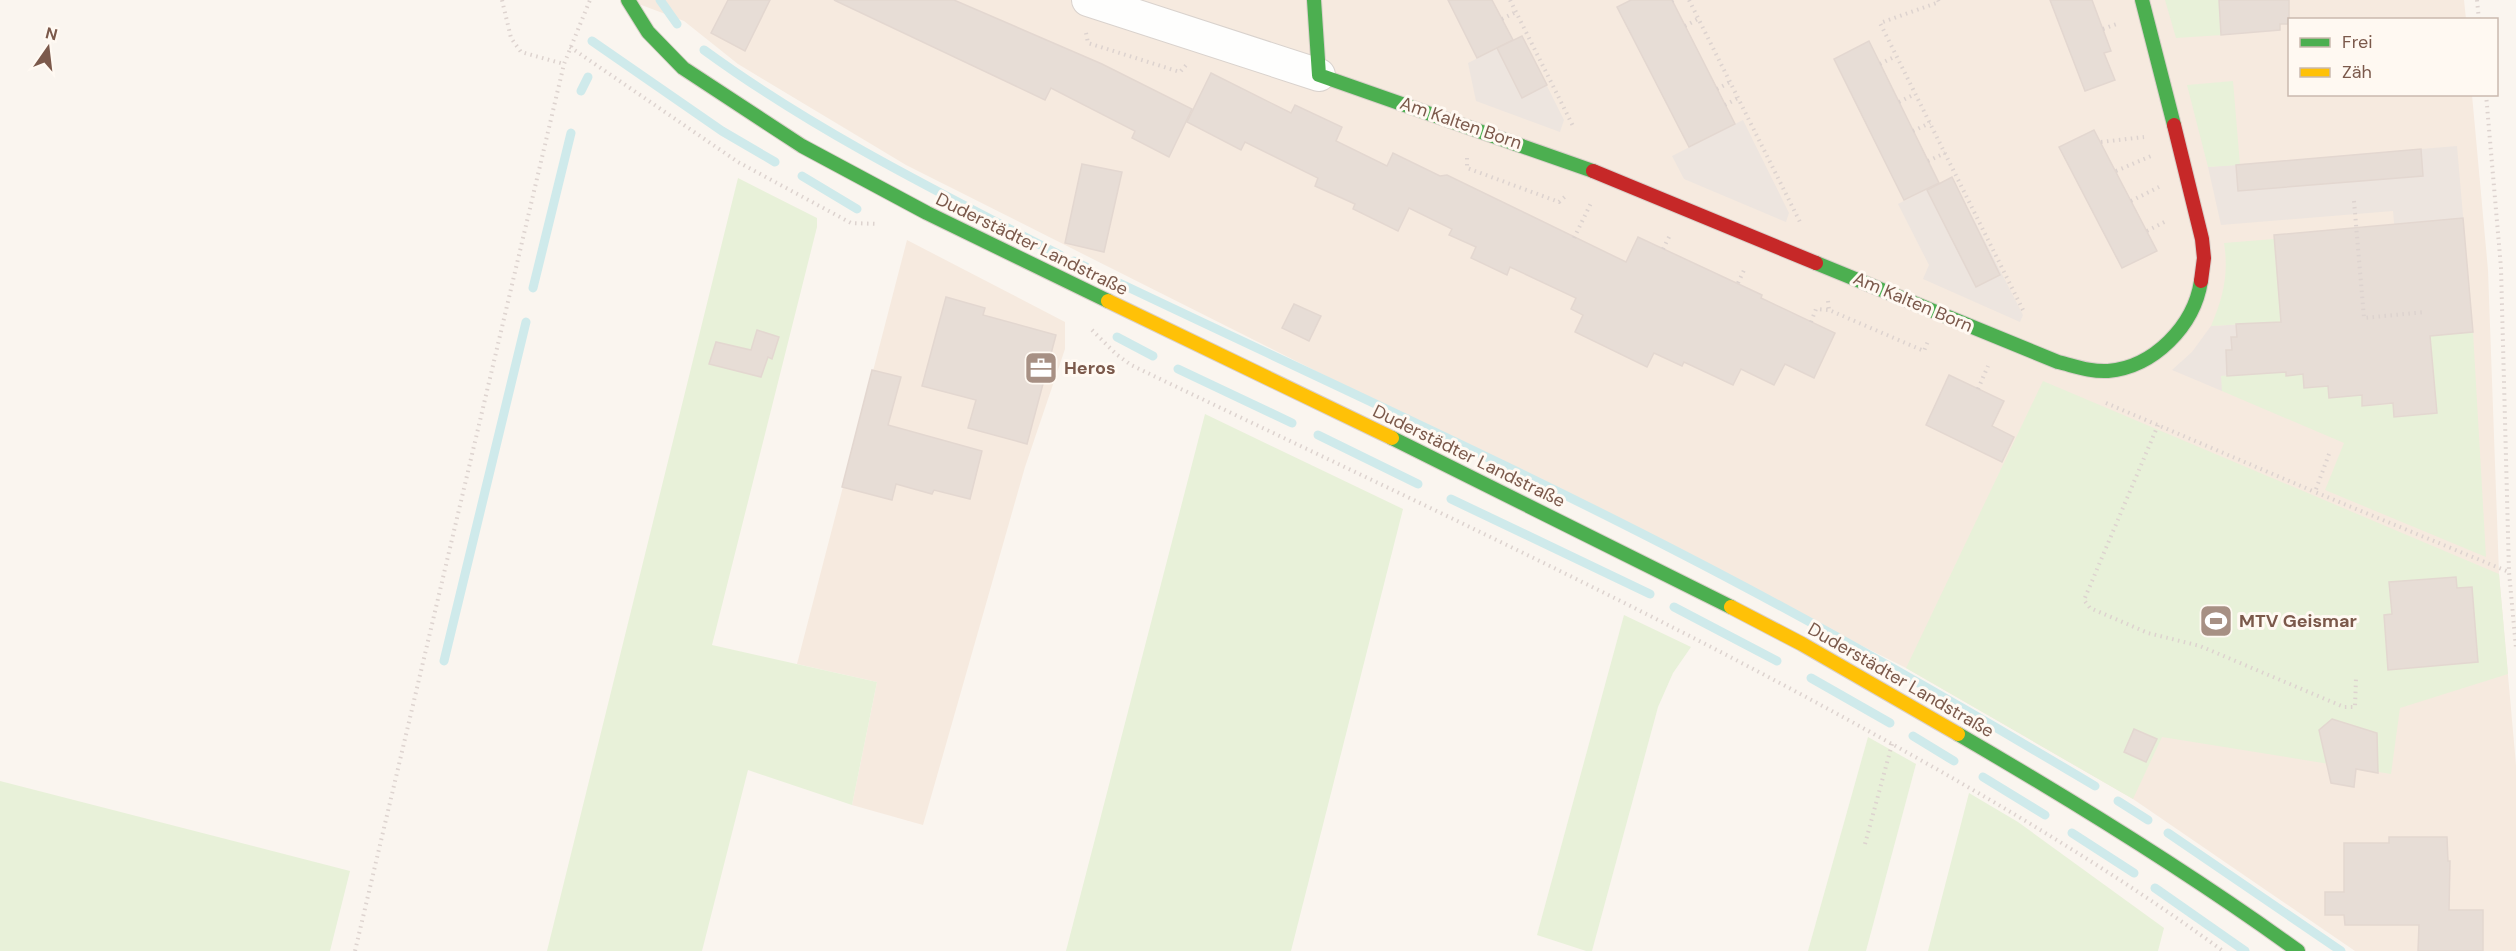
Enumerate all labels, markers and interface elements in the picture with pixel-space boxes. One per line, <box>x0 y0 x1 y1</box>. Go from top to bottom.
north arrow <box>18 18 78 78</box>
legend <box>2288 18 2498 96</box>
text: N <box>43 22 60 46</box>
text: Frei <box>2342 30 2373 54</box>
text: Zäh <box>2342 60 2372 84</box>
street label: Am Kalten Born <box>1397 91 1525 155</box>
street label: Duderstädter Landstraße <box>932 187 1132 301</box>
street label: Am Kalten Born <box>1850 266 1976 338</box>
office icon: Heros <box>1023 350 1059 386</box>
place label: Heros <box>1064 356 1115 380</box>
street label: Duderstädter Landstraße <box>1369 399 1569 513</box>
sports icon: MTV Geismar <box>2198 603 2234 639</box>
place label: MTV Geismar <box>2239 609 2357 633</box>
street label: Duderstädter Landstraße <box>1804 617 1998 743</box>

